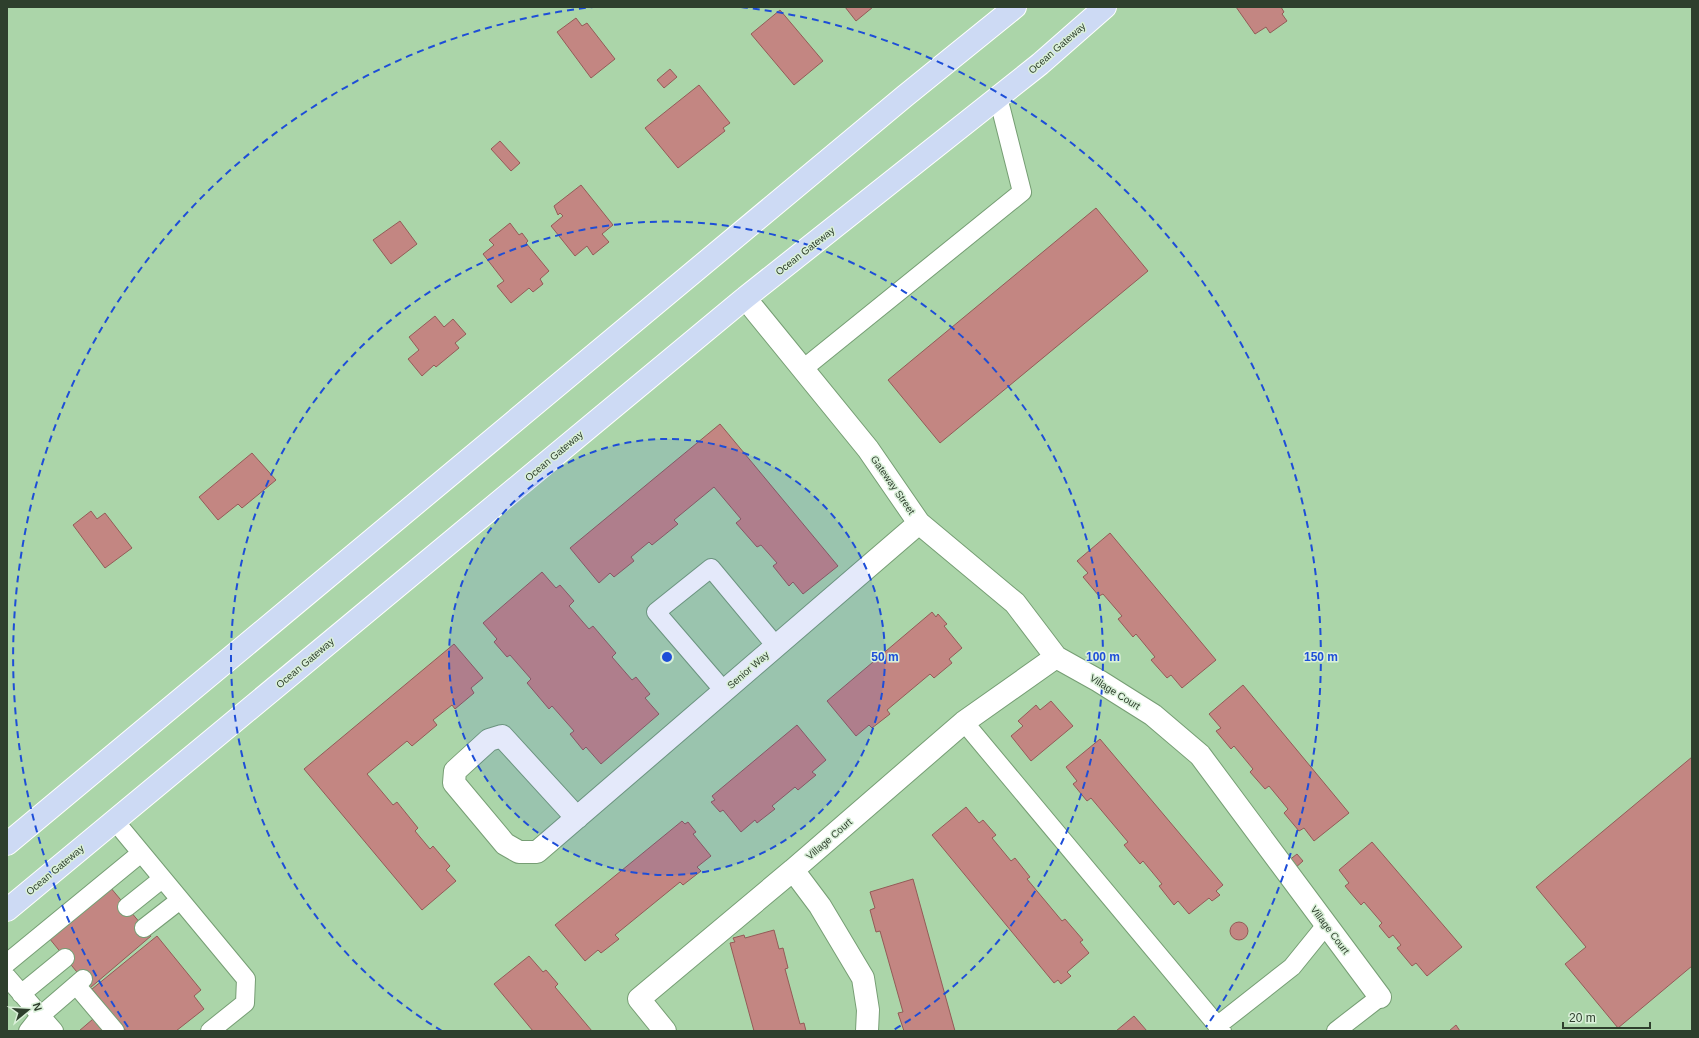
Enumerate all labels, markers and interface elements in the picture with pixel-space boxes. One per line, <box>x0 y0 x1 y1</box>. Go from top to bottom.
street label: Ocean Gateway <box>1026 20 1088 76</box>
street label: Ocean Gateway <box>773 225 837 277</box>
street label: Ocean Gateway <box>523 429 585 483</box>
street label: Gateway Street <box>869 454 917 517</box>
street label: Ocean Gateway <box>274 636 336 690</box>
street label: Senior Way <box>725 649 771 691</box>
centre of rings <box>660 650 674 664</box>
text: 50 m <box>871 650 899 664</box>
text: 100 m <box>1086 650 1120 664</box>
text: 150 m <box>1304 650 1338 664</box>
street label: Village Court <box>1088 672 1142 712</box>
street label: Village Court <box>804 816 854 862</box>
street label: Ocean Gateway <box>24 843 86 897</box>
street label: Village Court <box>1308 904 1352 956</box>
north arrow <box>8 990 48 1030</box>
text: N <box>31 1001 44 1013</box>
scale bar <box>1563 1004 1650 1030</box>
text: 20 m <box>1569 1011 1596 1025</box>

